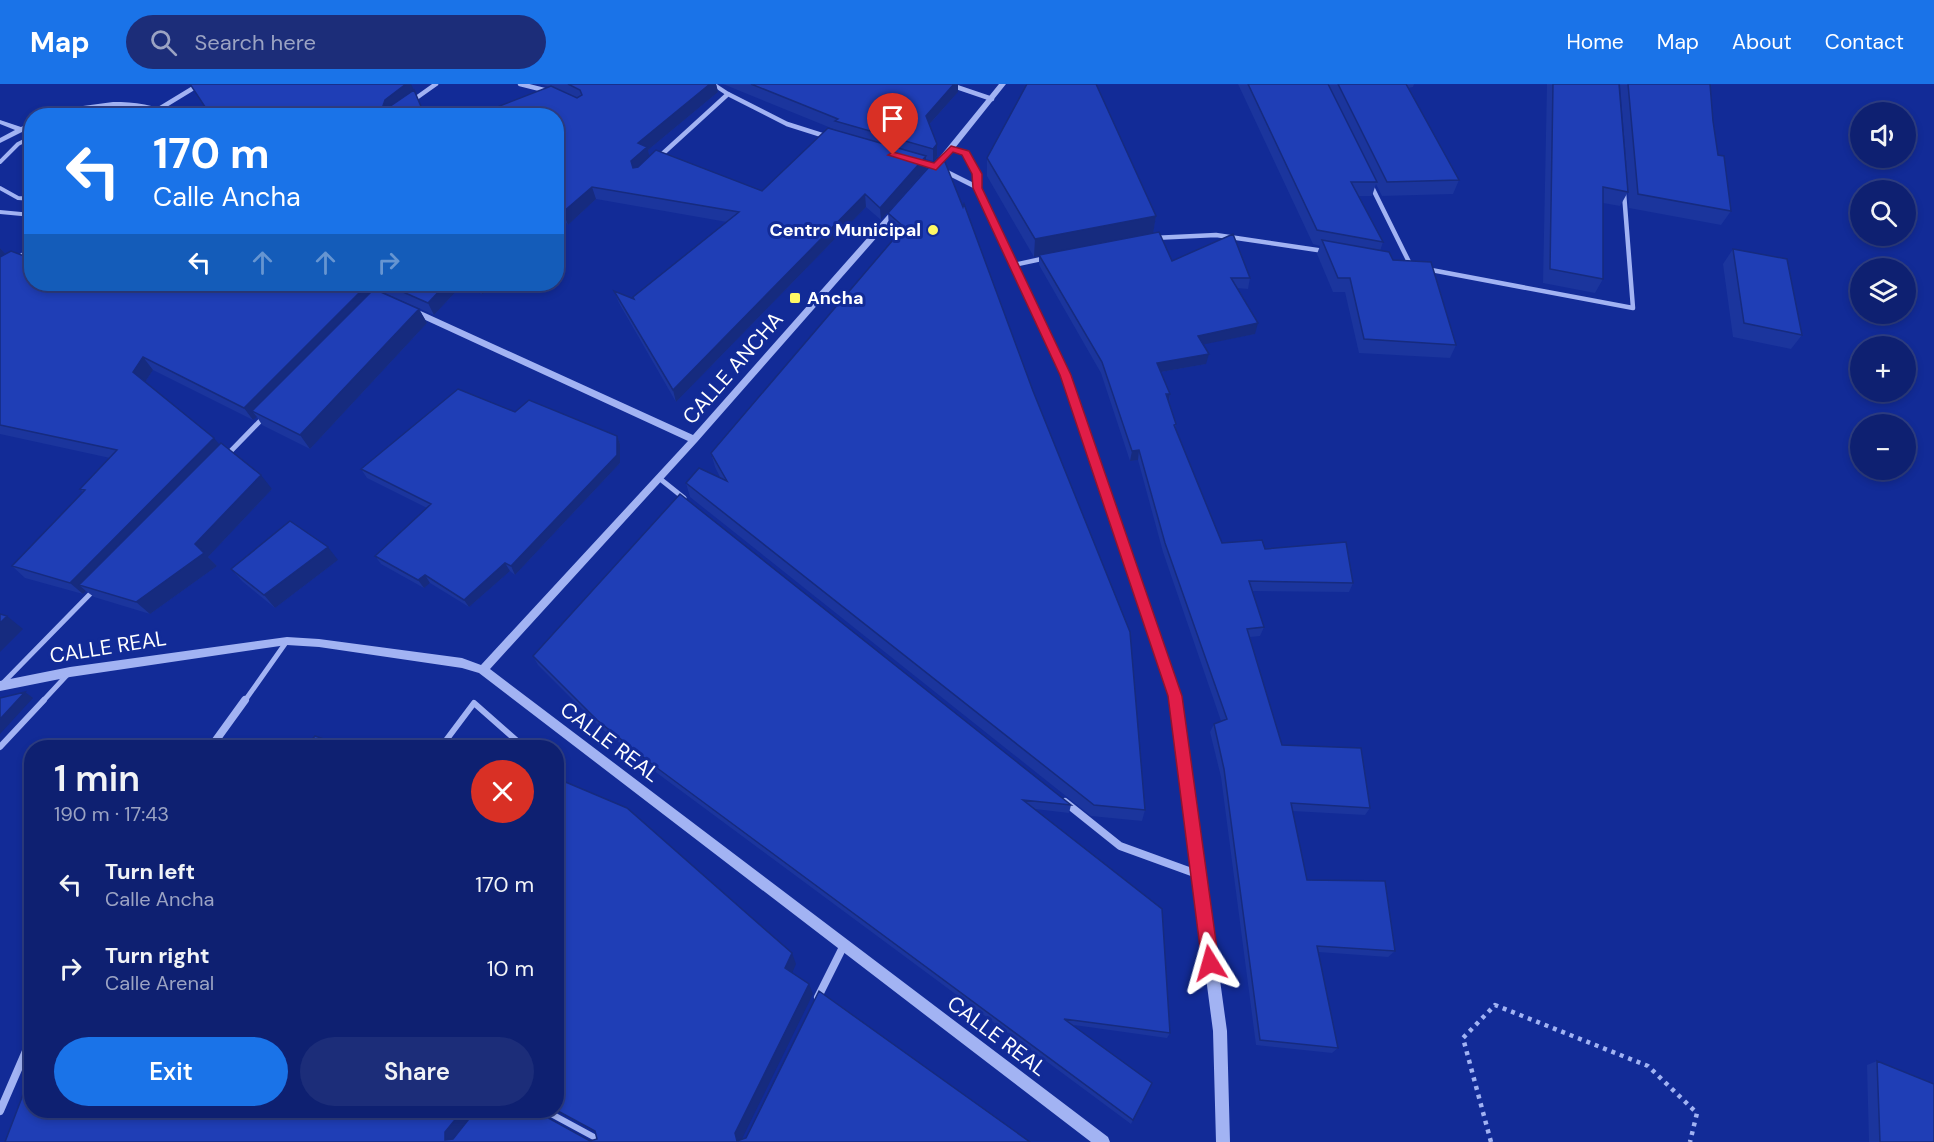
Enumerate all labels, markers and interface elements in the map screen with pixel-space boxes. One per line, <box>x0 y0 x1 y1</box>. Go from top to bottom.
search box <box>126 15 546 69</box>
text: Map <box>30 24 90 61</box>
icon: search <box>147 26 180 59</box>
text: Search here <box>195 28 316 57</box>
text: Home <box>1566 28 1624 56</box>
text: Map <box>1657 28 1699 56</box>
text: About <box>1732 28 1792 56</box>
text: Contact <box>1825 28 1904 56</box>
pin <box>867 93 918 155</box>
icon: arrive <box>876 102 909 135</box>
map controls <box>1850 102 1916 480</box>
button: sound <box>1850 102 1916 168</box>
text: 170 m <box>153 126 270 181</box>
icon: left <box>54 132 132 210</box>
text: Calle Ancha <box>153 179 301 214</box>
button: search <box>1850 180 1916 246</box>
place label: Centro Municipal <box>769 218 921 242</box>
marker: Centro Municipal <box>926 223 940 237</box>
icon: left <box>183 246 216 279</box>
icon: ahead <box>246 246 279 279</box>
icon: ahead <box>309 246 342 279</box>
icon: right <box>372 246 405 279</box>
button: layers <box>1850 258 1916 324</box>
place label: Ancha <box>807 286 863 310</box>
marker: Ancha <box>788 291 802 305</box>
street label: CALLE ANCHA <box>677 306 790 430</box>
button: + <box>1850 336 1916 402</box>
button: − <box>1850 414 1916 480</box>
street label: CALLE REAL <box>48 624 168 670</box>
street label: CALLE REAL <box>555 695 665 789</box>
text: 1 min <box>54 755 140 802</box>
button: close <box>471 760 534 823</box>
text: 190 m · 17:43 <box>54 801 169 827</box>
text: Turn left <box>105 857 195 886</box>
icon: left <box>54 868 87 901</box>
text: 170 m <box>475 870 534 899</box>
text: Calle Ancha <box>105 886 214 912</box>
position arrow <box>1178 931 1242 995</box>
text: Turn right <box>105 941 210 970</box>
icon: right <box>54 952 87 985</box>
text: 10 m <box>487 954 534 983</box>
text: Calle Arenal <box>105 970 214 996</box>
street label: CALLE REAL <box>942 989 1052 1083</box>
button: Exit <box>54 1037 288 1106</box>
button: Share <box>300 1037 534 1106</box>

